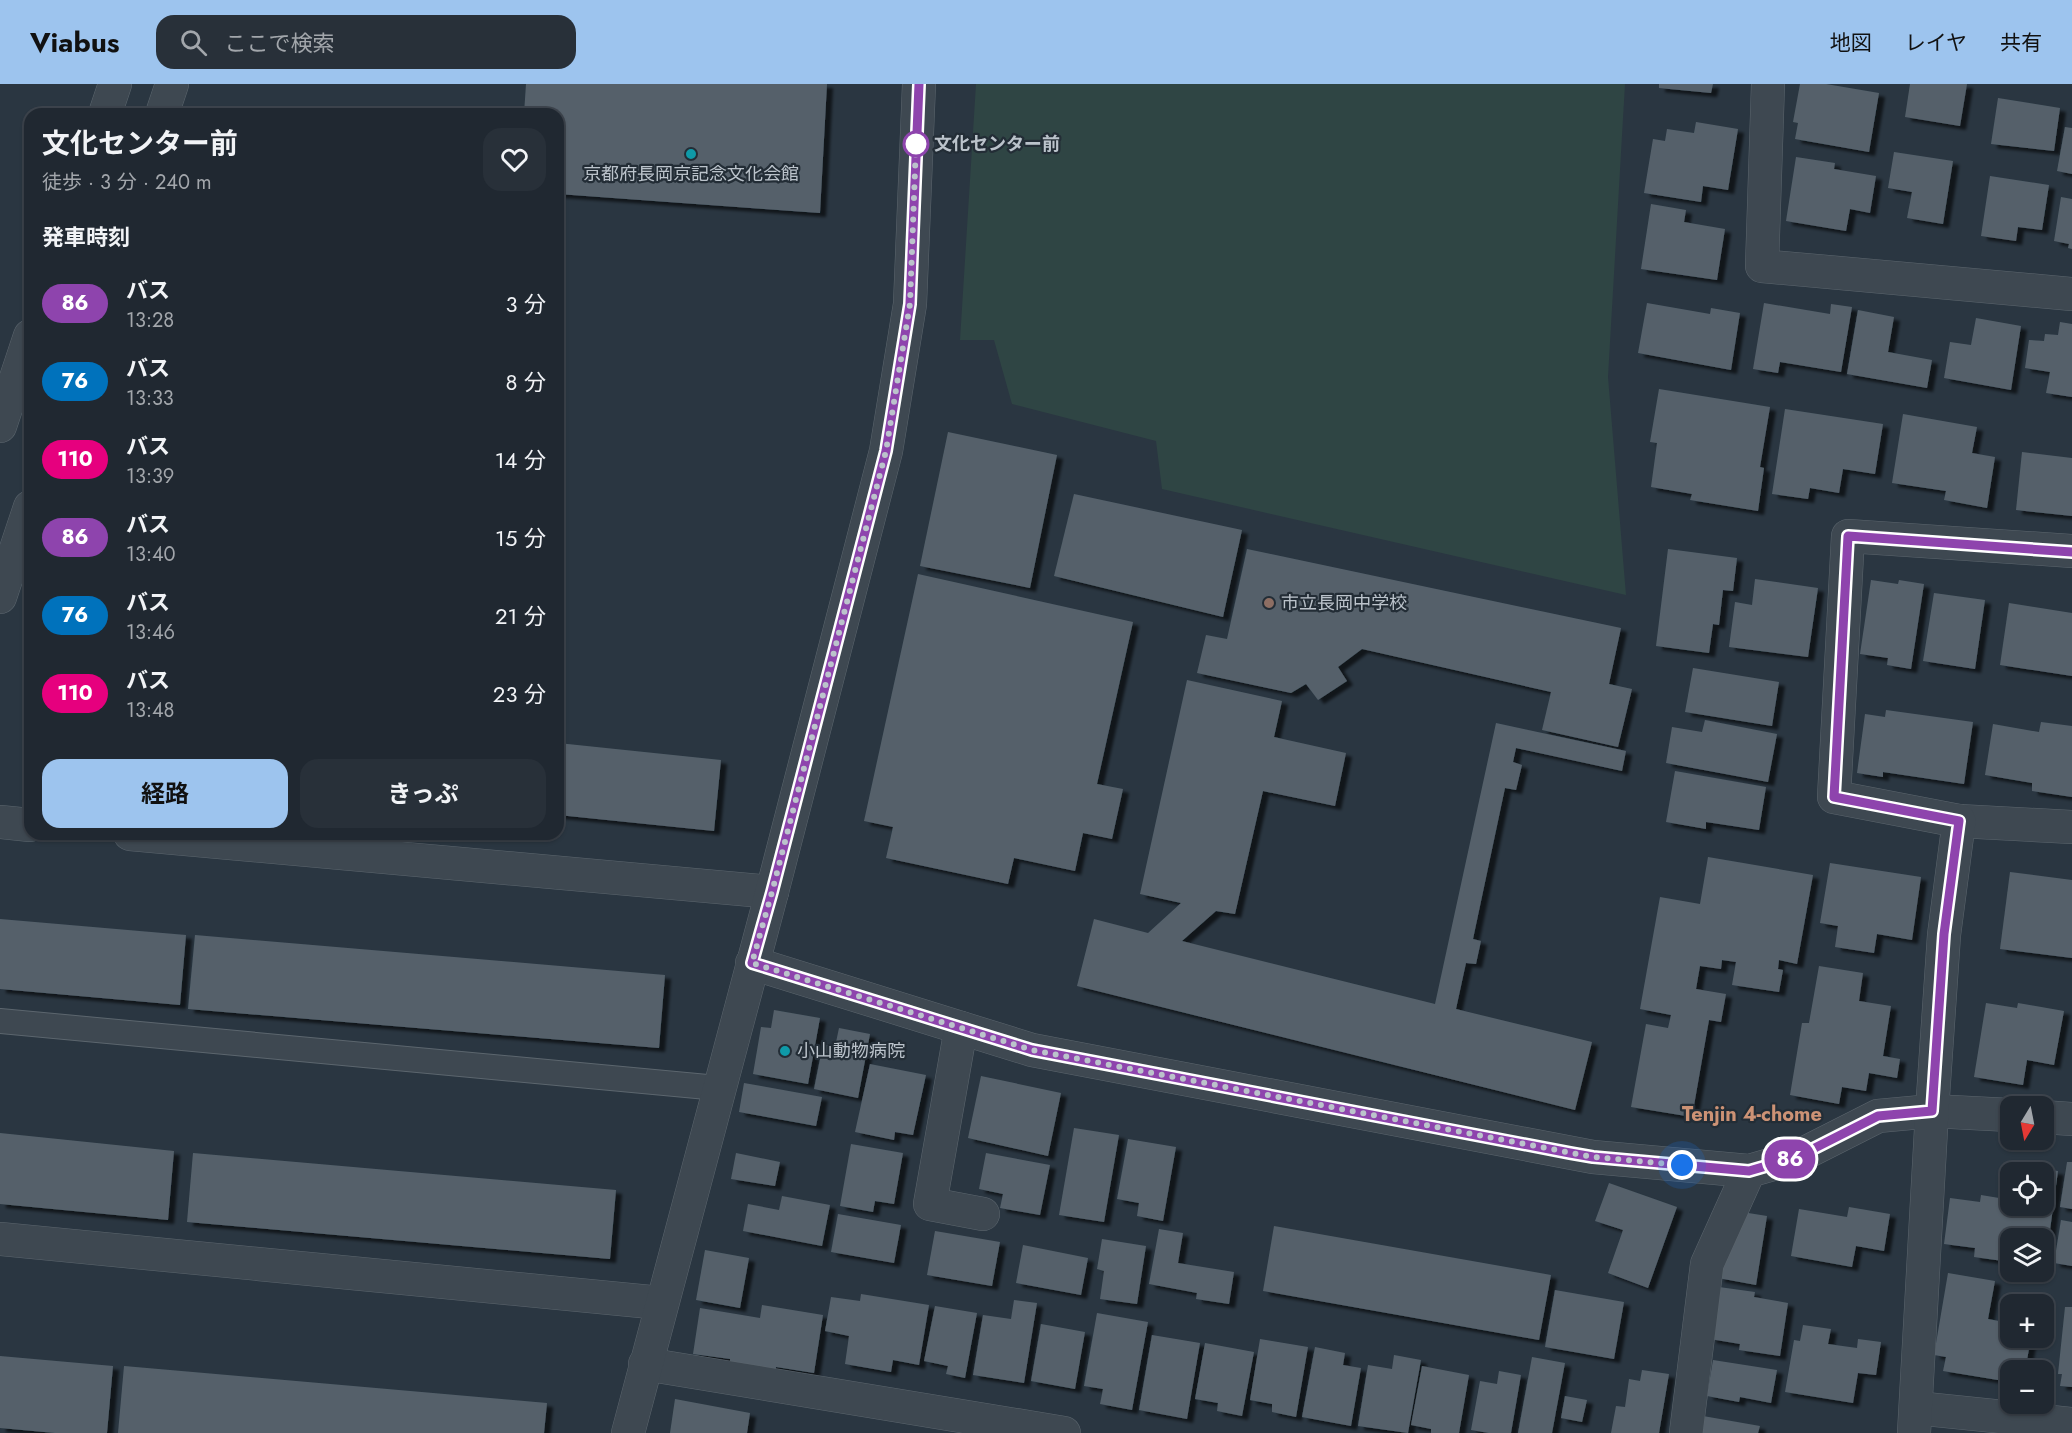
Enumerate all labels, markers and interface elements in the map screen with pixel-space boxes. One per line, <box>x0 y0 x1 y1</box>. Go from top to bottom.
search box <box>156 15 576 69</box>
text: Viabus <box>30 22 120 63</box>
icon: search <box>177 26 210 59</box>
text: ここで検索 <box>225 27 335 59</box>
text: 地図 <box>1830 28 1872 58</box>
text: レイヤ <box>1905 28 1967 58</box>
text: 共有 <box>2000 28 2042 58</box>
text: 文化センター前 <box>42 123 238 164</box>
button: heart <box>483 128 546 191</box>
marker: 文化センター前 <box>903 131 929 157</box>
place label: 文化センター前 <box>934 131 1060 157</box>
marker: 京都府長岡京記念文化会館 <box>684 147 698 161</box>
place label: 京都府長岡京記念文化会館 <box>583 161 799 187</box>
text: 徒歩 · 3 分 · 240 m <box>42 168 212 197</box>
text: 発車時刻 <box>42 221 130 253</box>
text: バス <box>126 274 170 306</box>
text: 86 <box>61 288 89 318</box>
text: 3 分 <box>505 288 546 320</box>
text: 13:28 <box>126 306 174 335</box>
text: バス <box>126 352 170 384</box>
text: 76 <box>62 366 88 396</box>
text: 8 分 <box>505 366 546 398</box>
text: 13:33 <box>126 384 174 413</box>
text: バス <box>126 430 170 462</box>
text: 110 <box>57 444 93 474</box>
text: 14 分 <box>495 444 546 476</box>
text: 13:39 <box>126 462 174 491</box>
text: バス <box>126 508 170 540</box>
text: 86 <box>61 522 89 552</box>
text: 15 分 <box>495 522 546 554</box>
text: 13:40 <box>126 540 176 569</box>
text: バス <box>126 586 170 618</box>
place label: 市立長岡中学校 <box>1281 590 1407 616</box>
marker: 市立長岡中学校 <box>1262 596 1276 610</box>
text: 76 <box>62 600 88 630</box>
text: 21 分 <box>495 600 546 632</box>
text: 13:46 <box>126 618 175 647</box>
text: バス <box>126 664 170 696</box>
text: 110 <box>57 678 93 708</box>
text: 23 分 <box>493 678 546 710</box>
text: 13:48 <box>126 696 175 725</box>
button: 経路 <box>42 759 288 828</box>
button: きっぷ <box>300 759 546 828</box>
place label: 小山動物病院 <box>797 1038 905 1064</box>
marker: 小山動物病院 <box>778 1044 792 1058</box>
north arrow <box>2000 1096 2054 1150</box>
map controls <box>2000 1096 2054 1414</box>
district label: Tenjin 4-chome <box>1682 1100 1822 1129</box>
line badge: 86 <box>1763 1140 1817 1178</box>
text: 86 <box>1776 1144 1804 1174</box>
your location <box>1667 1150 1697 1180</box>
button: locate <box>2000 1162 2054 1216</box>
button: layers <box>2000 1228 2054 1282</box>
button: + <box>2000 1294 2054 1348</box>
button: − <box>2000 1360 2054 1414</box>

